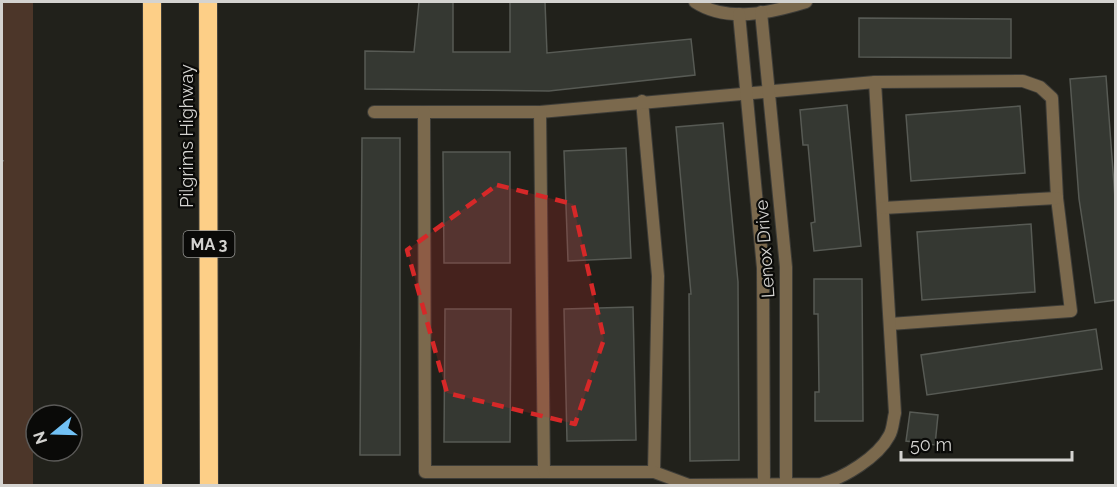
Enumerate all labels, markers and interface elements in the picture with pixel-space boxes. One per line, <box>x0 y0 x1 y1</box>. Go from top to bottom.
street label: Pilgrims Highway <box>176 64 197 208</box>
street label: Lenox Drive <box>751 199 778 299</box>
road number: MA 3 <box>184 231 234 257</box>
north arrow <box>24 403 84 463</box>
scale bar <box>901 424 1072 462</box>
text: N <box>29 429 51 447</box>
text: 50 m <box>910 434 952 455</box>

